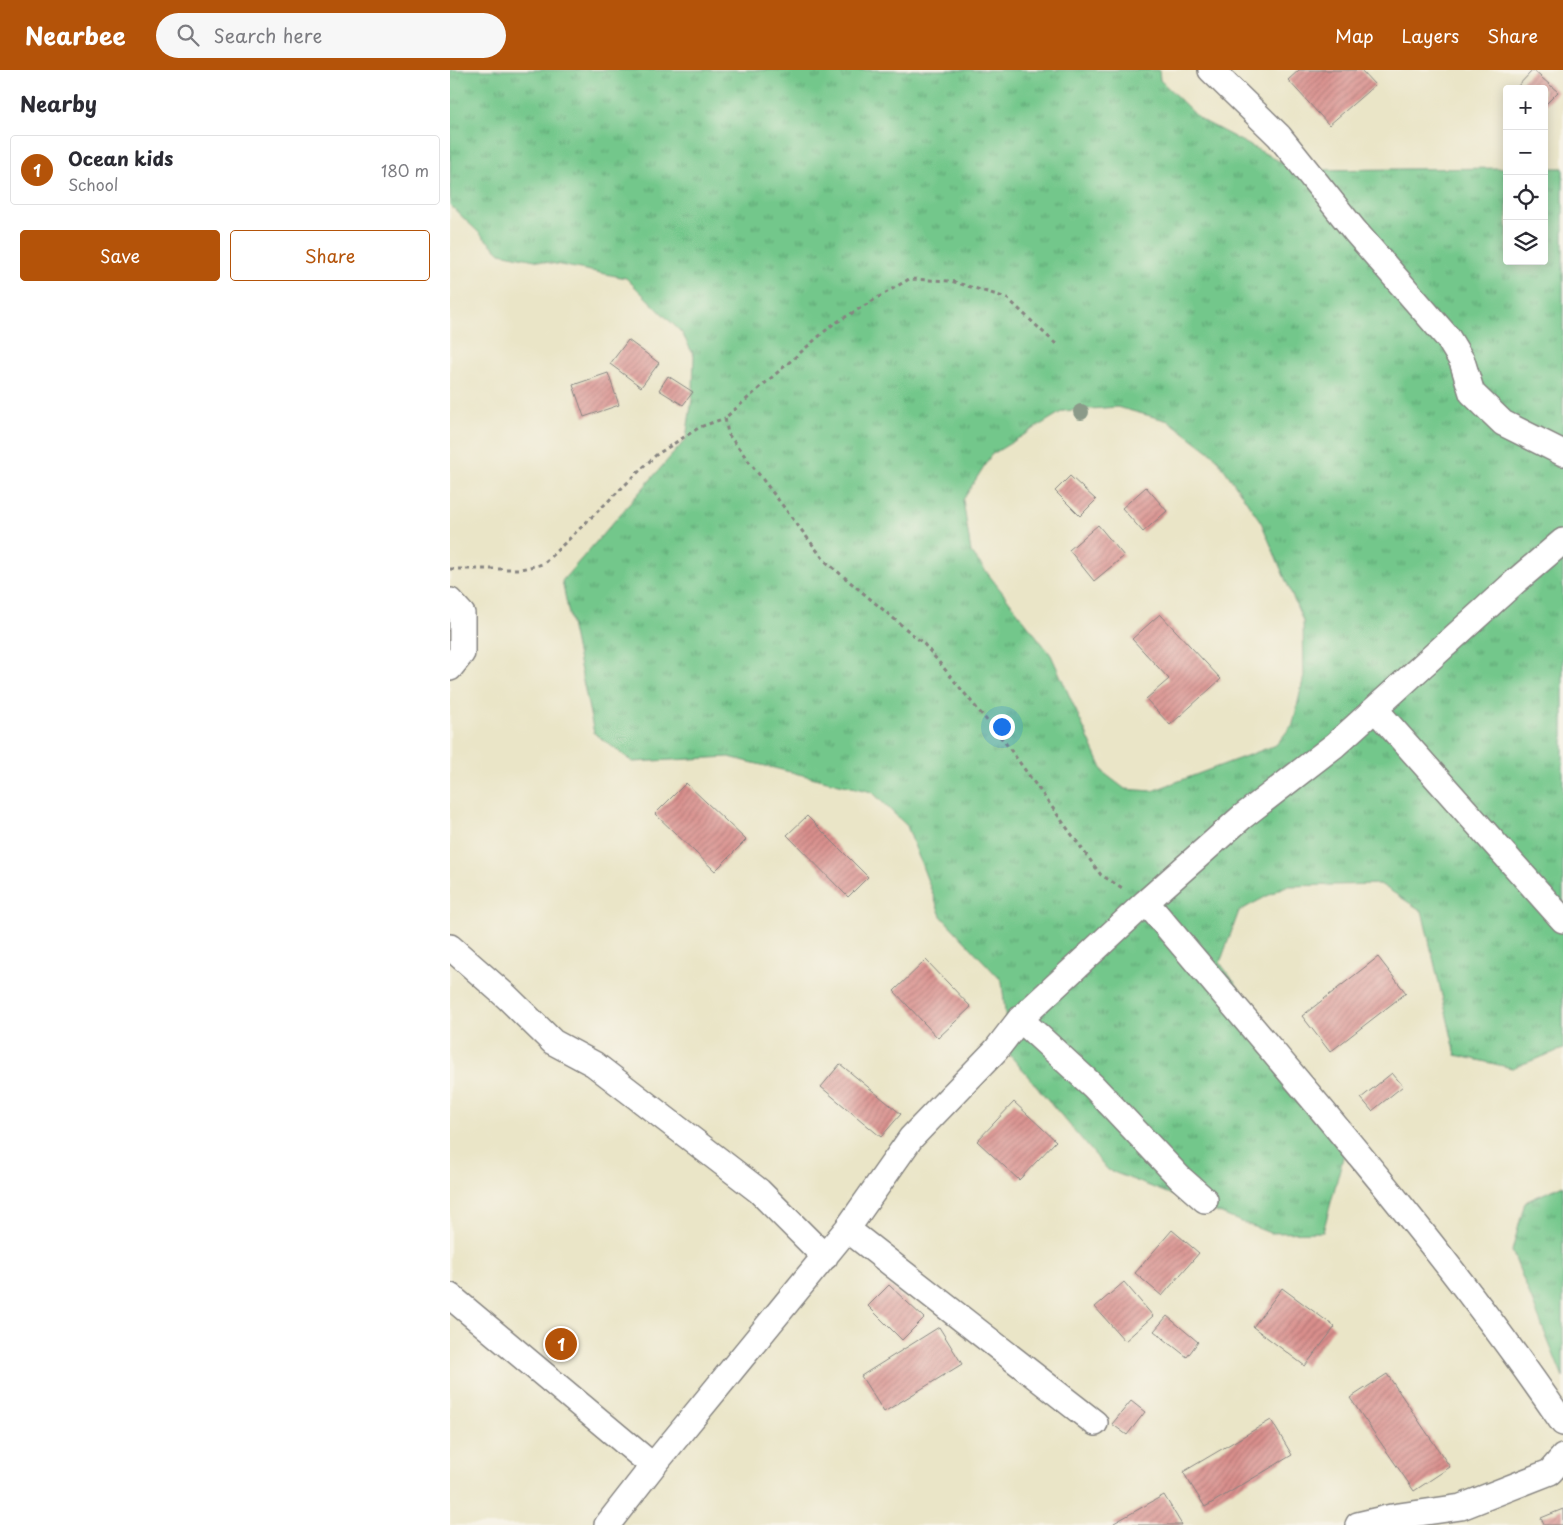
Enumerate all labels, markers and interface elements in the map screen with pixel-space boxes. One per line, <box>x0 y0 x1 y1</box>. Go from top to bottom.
search box <box>156 13 506 58</box>
text: Nearbee <box>25 17 126 53</box>
icon: search <box>174 21 202 49</box>
text: Search here <box>214 21 322 49</box>
text: Map <box>1335 22 1374 49</box>
text: Layers <box>1402 22 1459 49</box>
text: Share <box>1487 22 1538 49</box>
map controls <box>1503 85 1548 265</box>
button: + <box>1503 85 1548 130</box>
text: Nearby <box>20 87 97 119</box>
button: − <box>1503 130 1548 175</box>
text: Ocean kids <box>68 144 173 172</box>
text: 1 <box>33 158 41 182</box>
text: 180 m <box>381 158 429 182</box>
text: School <box>68 172 118 196</box>
button: locate <box>1503 175 1548 220</box>
button: layers <box>1503 220 1548 265</box>
button: Save <box>20 230 220 281</box>
button: Share <box>230 230 430 281</box>
your location <box>989 714 1015 740</box>
pin: 1 <box>545 1325 577 1363</box>

